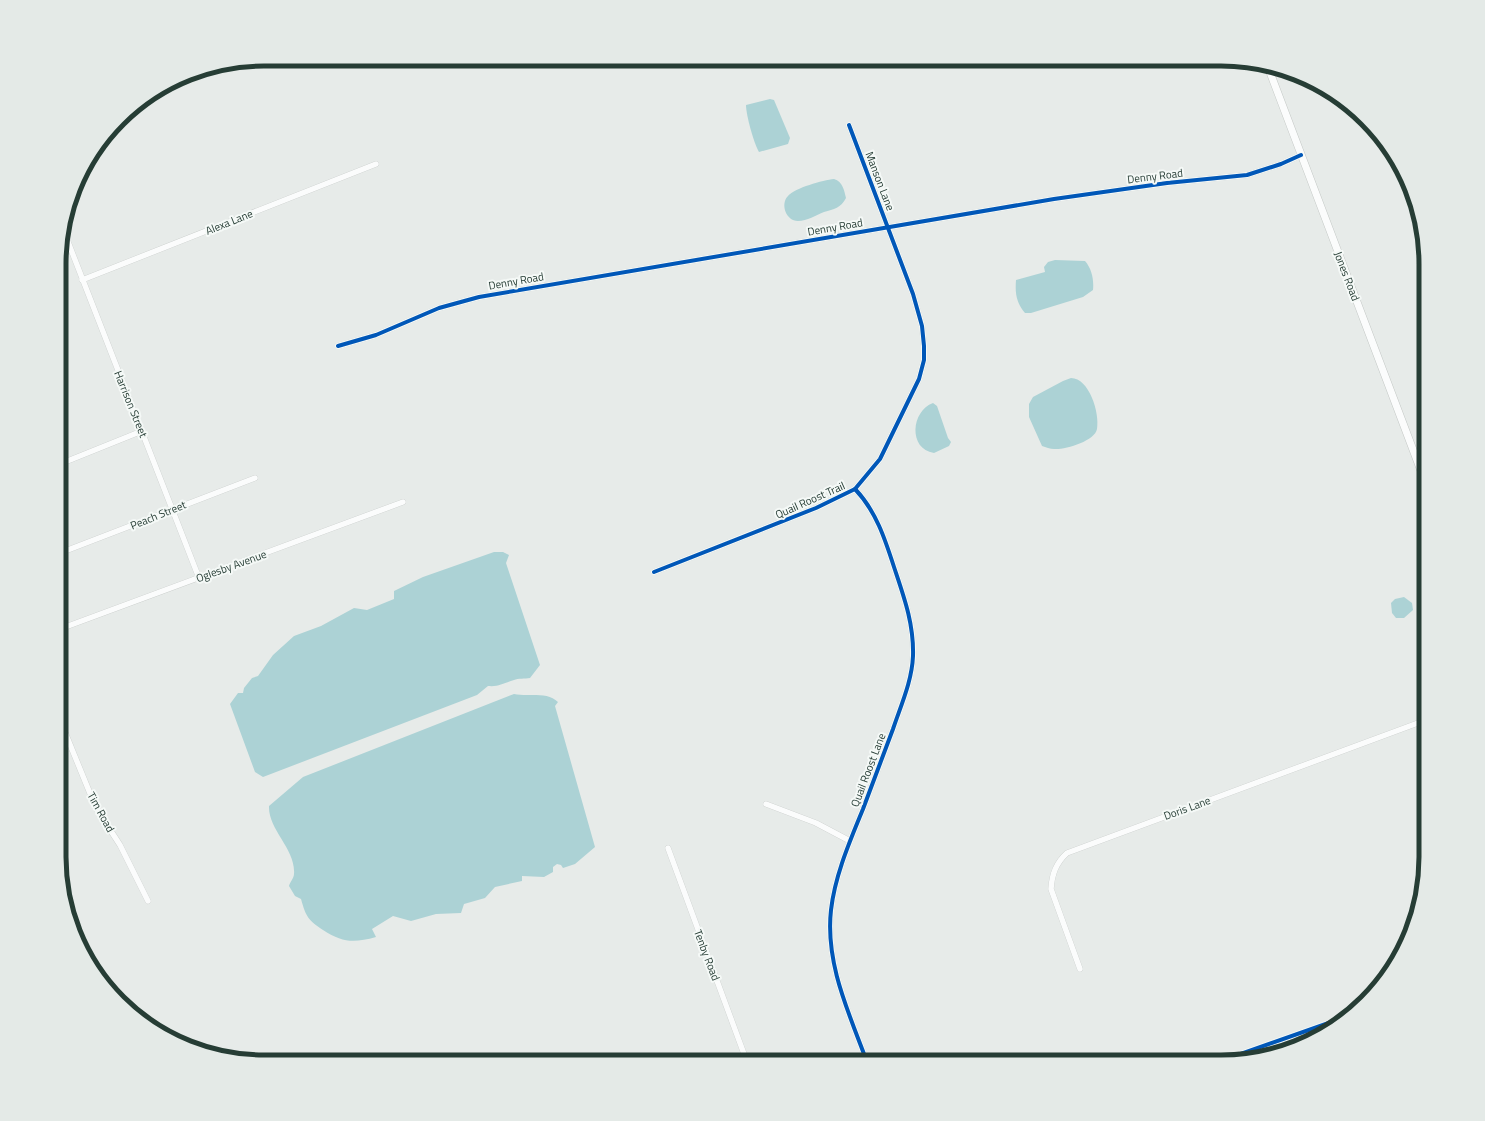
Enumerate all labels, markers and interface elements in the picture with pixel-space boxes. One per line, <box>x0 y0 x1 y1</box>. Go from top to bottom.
street label: Manson Lane <box>861 149 899 213</box>
street label: Denny Road <box>1126 165 1184 187</box>
street label: Alexa Lane <box>203 205 255 239</box>
street label: Denny Road <box>806 214 864 240</box>
street label: Jones Road <box>1330 249 1364 303</box>
street label: Denny Road <box>487 268 545 294</box>
street label: Harrison Street <box>110 368 152 440</box>
street label: Quail Roost Trail <box>773 477 847 523</box>
street label: Peach Street <box>128 496 188 533</box>
street label: Oglesby Avenue <box>194 546 269 586</box>
street label: Quail Roost Lane <box>847 730 890 809</box>
street label: Tim Road <box>83 789 119 835</box>
street label: Doris Lane <box>1161 792 1213 824</box>
street label: Tenby Road <box>690 927 724 983</box>

